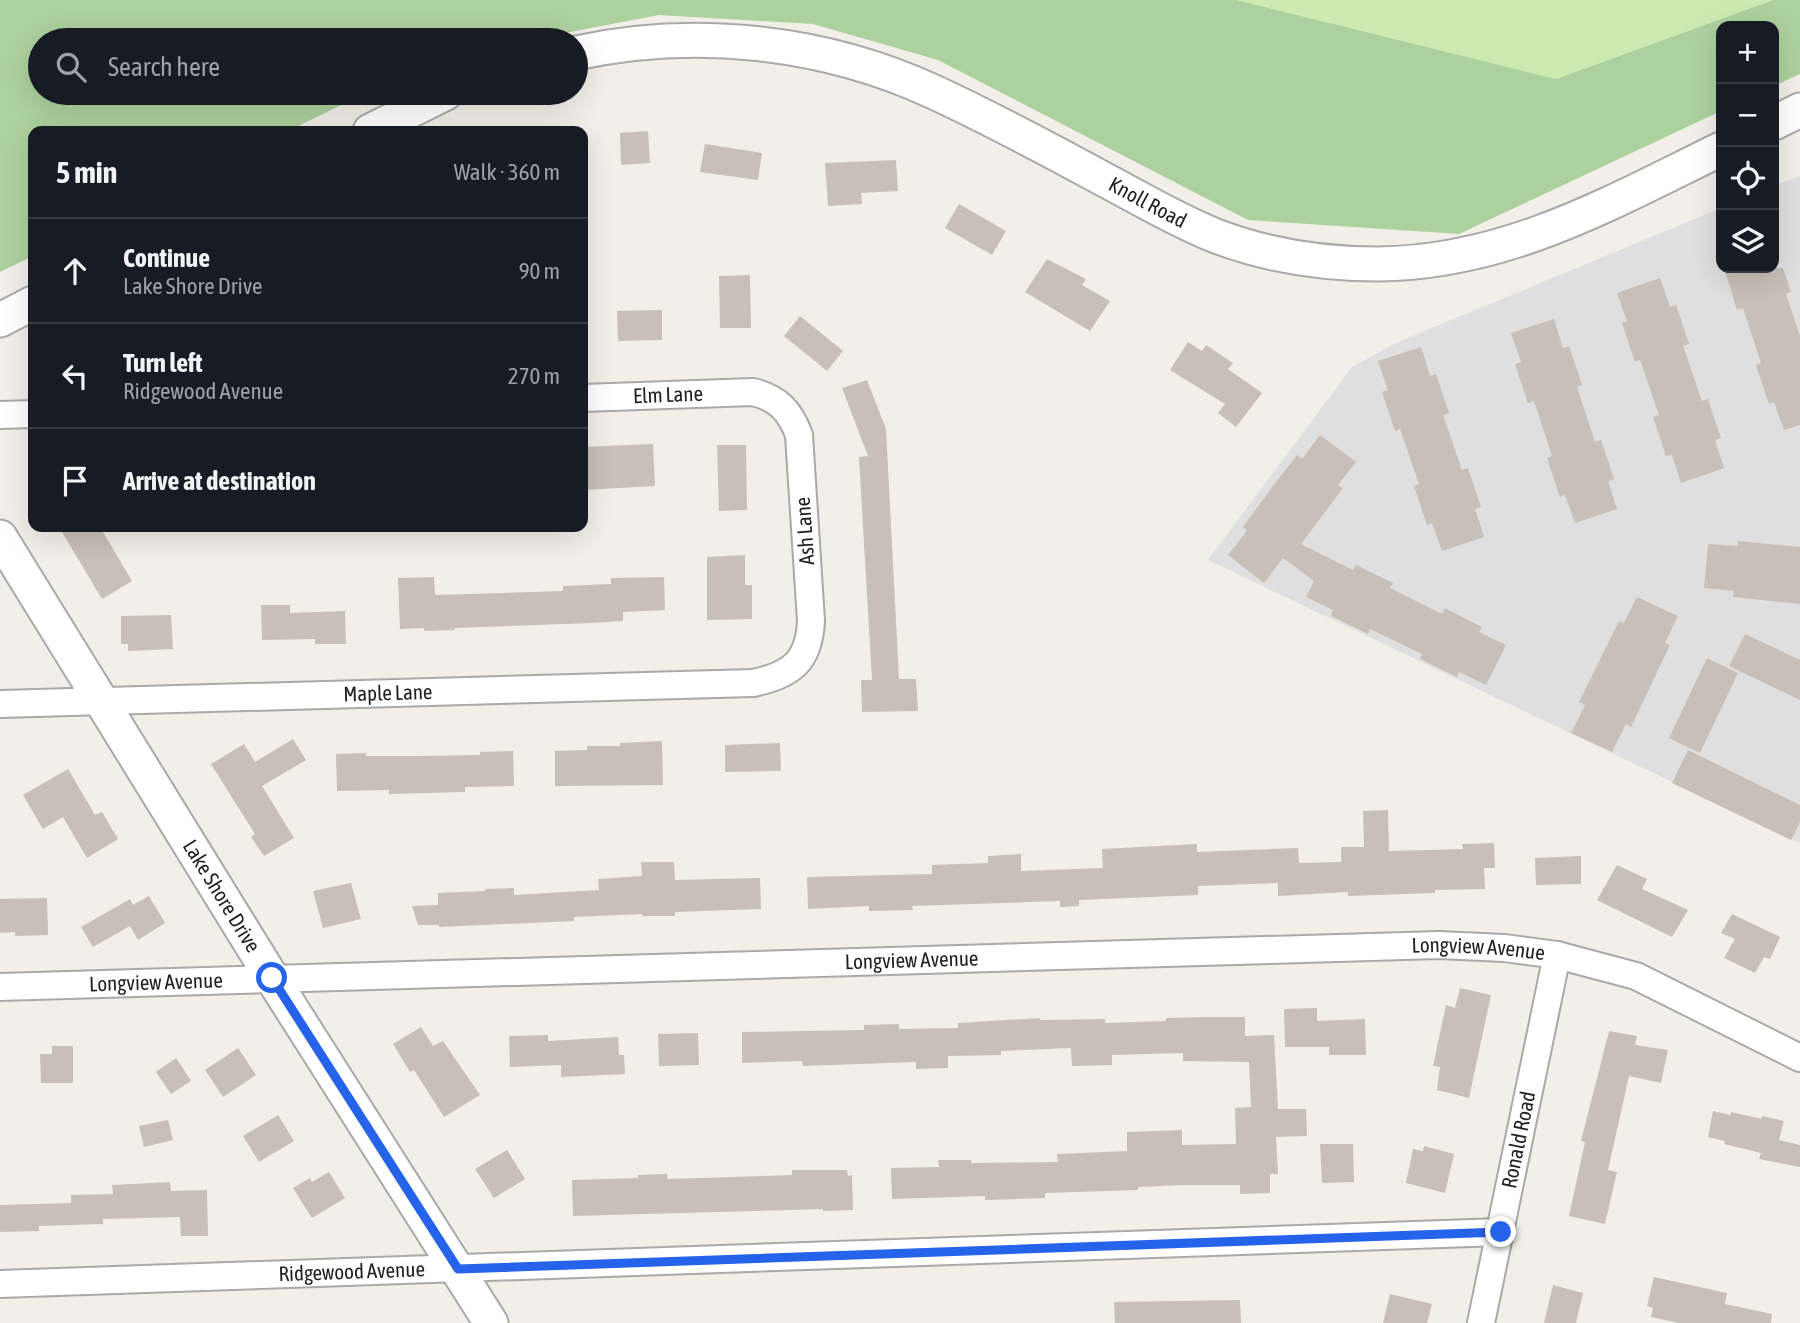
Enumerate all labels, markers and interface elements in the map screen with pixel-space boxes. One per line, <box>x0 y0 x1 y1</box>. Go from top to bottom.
map controls <box>1716 21 1779 273</box>
button: + <box>1716 21 1779 84</box>
search box <box>28 28 588 105</box>
icon: search <box>52 48 90 86</box>
text: Search here <box>108 52 220 82</box>
button: − <box>1716 84 1779 147</box>
button: locate <box>1716 147 1779 210</box>
text: 5 min <box>56 155 117 189</box>
text: Walk · 360 m <box>454 159 560 185</box>
street label: Knoll Road <box>1105 171 1191 232</box>
button: layers <box>1716 210 1779 273</box>
text: Continue <box>123 243 210 273</box>
icon: ahead <box>56 252 94 290</box>
text: 90 m <box>519 258 560 284</box>
text: Lake Shore Drive <box>123 273 263 299</box>
text: Turn left <box>123 348 203 378</box>
icon: left <box>56 357 94 395</box>
text: 270 m <box>508 363 560 389</box>
text: Ridgewood Avenue <box>123 378 283 404</box>
street label: Elm Lane <box>633 381 703 407</box>
icon: arrive <box>56 462 94 500</box>
text: Arrive at destination <box>123 466 316 496</box>
street label: Ash Lane <box>790 496 818 566</box>
street label: Maple Lane <box>343 679 433 705</box>
street label: Lake Shore Drive <box>179 835 266 956</box>
street label: Longview Avenue <box>1411 932 1547 964</box>
street label: Longview Avenue <box>844 945 979 973</box>
route start <box>256 962 287 993</box>
street label: Longview Avenue <box>89 968 223 995</box>
street label: Ronald Road <box>1496 1089 1540 1190</box>
route end <box>1485 1216 1516 1247</box>
street label: Ridgewood Avenue <box>278 1256 425 1285</box>

